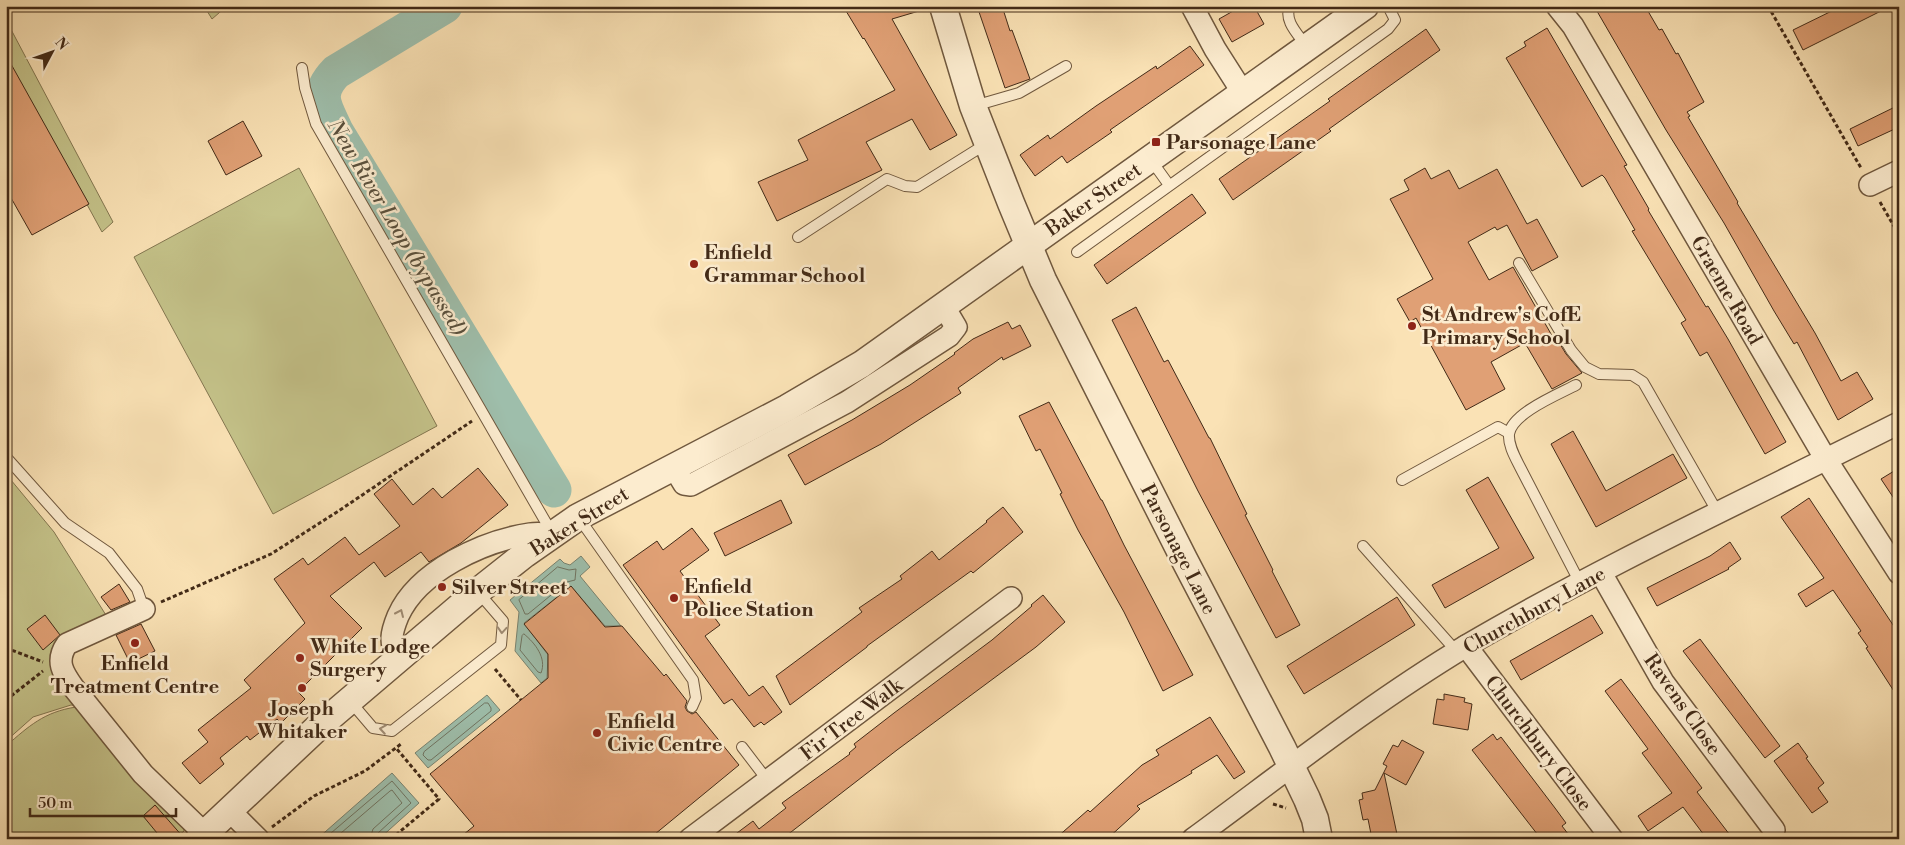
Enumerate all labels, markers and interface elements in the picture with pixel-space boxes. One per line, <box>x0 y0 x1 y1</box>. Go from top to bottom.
north arrow <box>28 28 78 78</box>
text: N <box>51 34 71 54</box>
water label: New River Loop (bypassed) <box>321 114 471 341</box>
place label: Parsonage Lane <box>1166 131 1316 156</box>
marker: Parsonage Lane <box>1150 136 1162 148</box>
street label: Baker Street <box>1040 158 1147 243</box>
street label: Graeme Road <box>1684 232 1767 350</box>
place label: Enfield Grammar School <box>704 241 866 289</box>
marker: Enfield Grammar School <box>688 258 700 270</box>
place label: St Andrew's CofE Primary School <box>1422 303 1581 351</box>
marker: St Andrew's CofE Primary School <box>1406 320 1418 332</box>
street label: Parsonage Lane <box>1134 480 1221 619</box>
street label: Baker Street <box>525 482 634 563</box>
street label: Churchbury Lane <box>1459 562 1610 661</box>
place label: Enfield Police Station <box>684 575 814 623</box>
place label: Silver Street <box>452 576 568 601</box>
marker: Silver Street <box>436 581 448 593</box>
marker: Enfield Police Station <box>668 592 680 604</box>
one-way arrow <box>393 609 404 618</box>
one-way arrow <box>497 627 508 635</box>
place label: White Lodge Surgery <box>309 635 430 683</box>
marker: Enfield Treatment Centre <box>129 637 141 649</box>
street label: Ravens Close <box>1638 649 1726 761</box>
place label: Enfield Treatment Centre <box>51 652 220 700</box>
marker: White Lodge Surgery <box>294 652 306 664</box>
street label: Churchbury Close <box>1479 671 1597 817</box>
street label: Fir Tree Walk <box>796 673 909 767</box>
marker: Joseph Whitaker <box>296 682 308 694</box>
place label: Joseph Whitaker <box>256 697 347 745</box>
place label: Enfield Civic Centre <box>607 710 723 758</box>
one-way arrow <box>379 725 387 735</box>
marker: Enfield Civic Centre <box>591 727 603 739</box>
scale bar <box>30 785 176 817</box>
text: 50 m <box>38 794 72 813</box>

